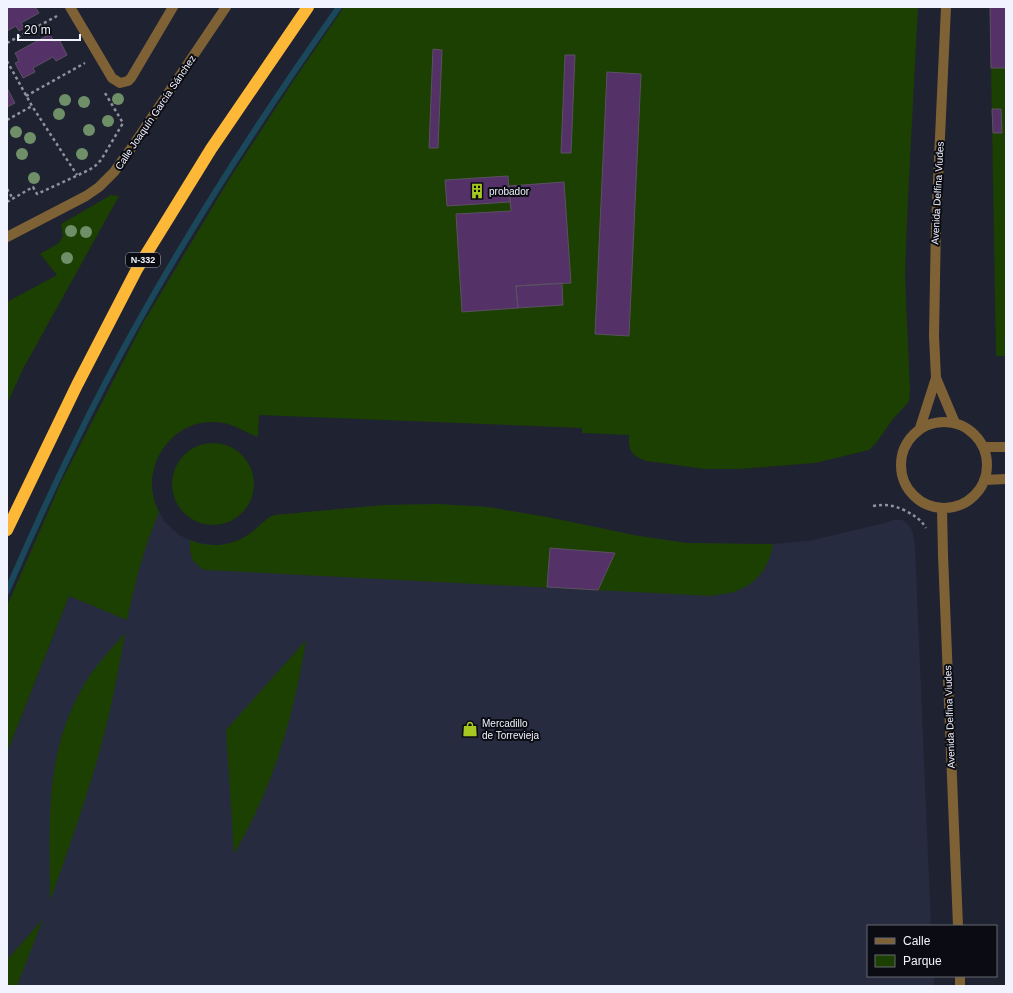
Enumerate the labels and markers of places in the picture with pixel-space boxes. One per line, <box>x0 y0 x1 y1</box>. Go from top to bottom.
building icon: probador <box>468 182 486 200</box>
place label: probador <box>489 186 530 197</box>
place label: Mercadillo de Torrevieja <box>482 718 540 741</box>
shop icon: Mercadillo de Torrevieja <box>461 720 479 738</box>

